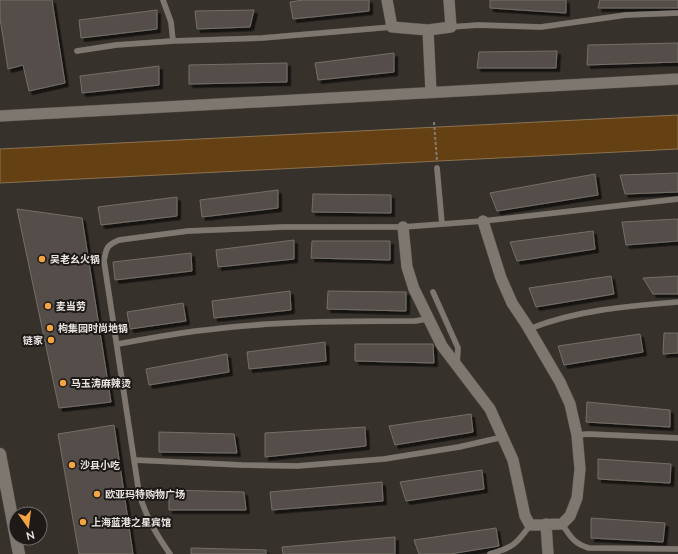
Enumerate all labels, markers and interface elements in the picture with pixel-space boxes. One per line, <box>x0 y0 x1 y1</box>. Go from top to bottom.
place label: 吴老幺火锅 <box>50 253 100 266</box>
marker: 吴老幺火锅 <box>37 254 47 264</box>
place label: 麦当劳 <box>56 300 86 313</box>
marker: 麦当劳 <box>43 301 53 311</box>
place label: 枸集园时尚地锅 <box>58 322 128 335</box>
marker: 枸集园时尚地锅 <box>45 323 55 333</box>
place label: 链家 <box>22 334 43 347</box>
marker: 链家 <box>46 335 56 345</box>
place label: 马玉涛麻辣烫 <box>71 377 131 390</box>
marker: 马玉涛麻辣烫 <box>58 378 68 388</box>
place label: 沙县小吃 <box>80 459 120 472</box>
marker: 沙县小吃 <box>67 460 77 470</box>
place label: 欧亚玛特购物广场 <box>105 488 185 501</box>
marker: 欧亚玛特购物广场 <box>92 489 102 499</box>
north arrow <box>8 506 48 546</box>
place label: 上海蓝港之星宾馆 <box>91 516 171 529</box>
marker: 上海蓝港之星宾馆 <box>78 517 88 527</box>
text: N <box>25 528 36 544</box>

